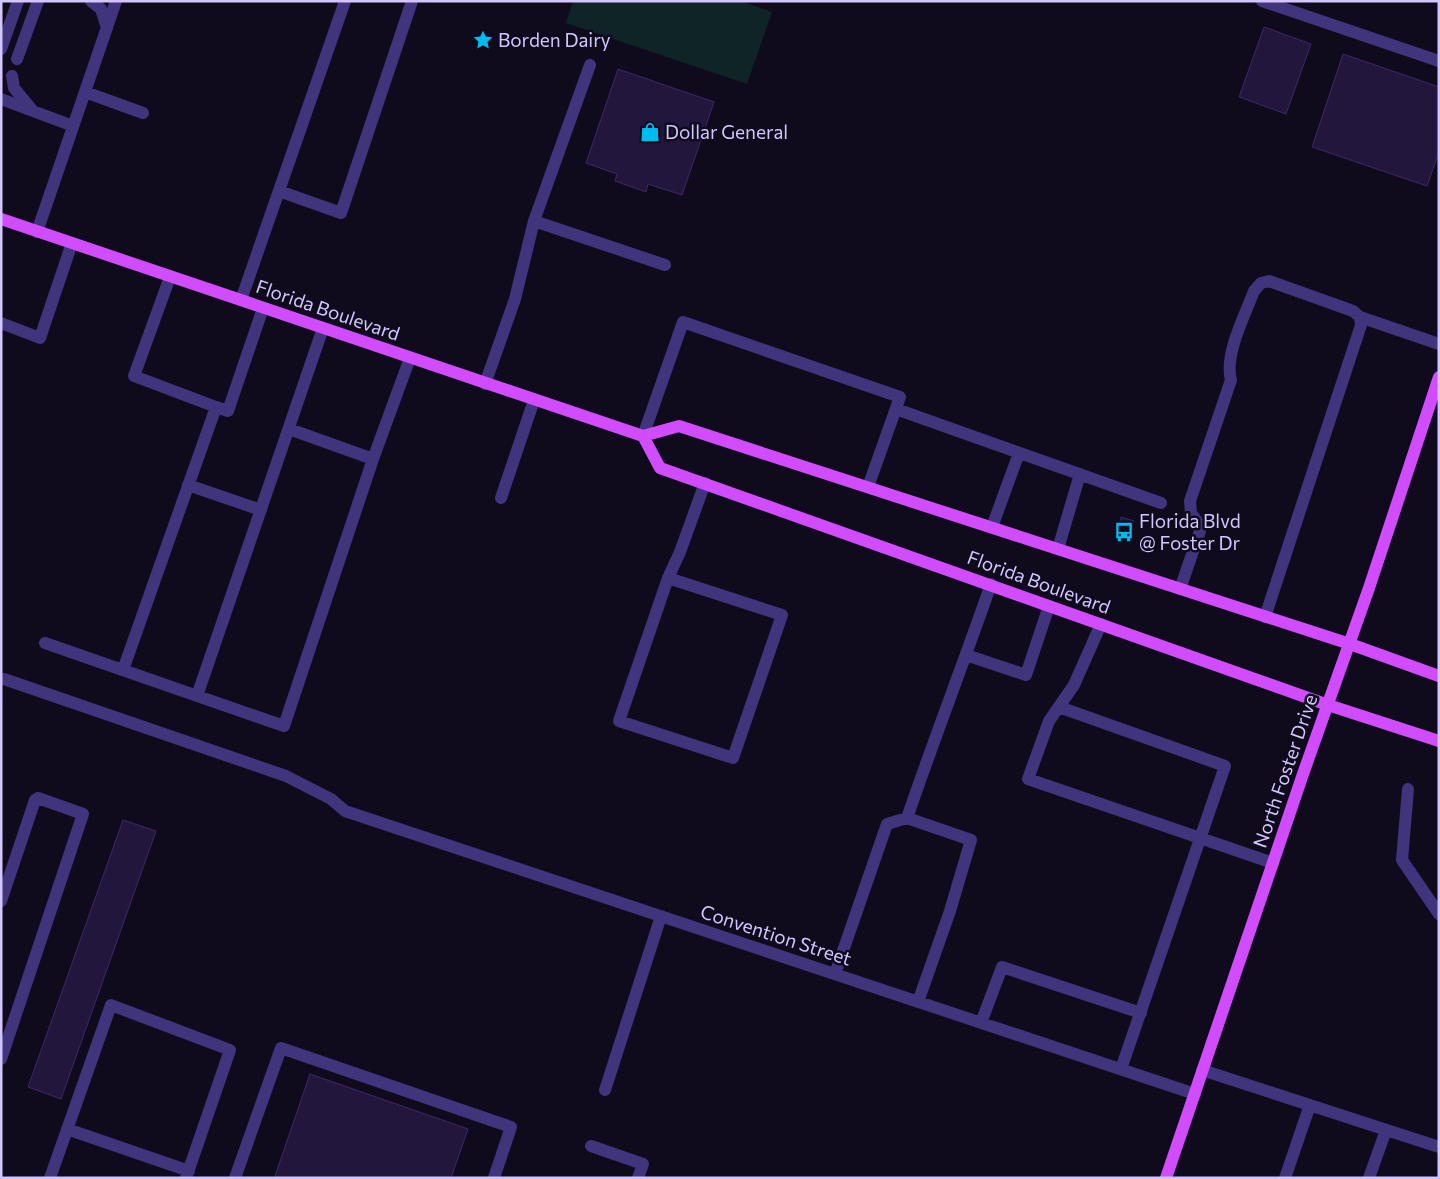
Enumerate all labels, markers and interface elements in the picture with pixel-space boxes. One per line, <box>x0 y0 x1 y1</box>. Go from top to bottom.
place label: Borden Dairy <box>498 28 611 51</box>
place icon: Borden Dairy <box>472 29 494 51</box>
place label: Dollar General <box>665 120 788 143</box>
shop icon: Dollar General <box>639 121 661 143</box>
street label: Florida Boulevard <box>253 274 403 345</box>
place label: Florida Blvd @ Foster Dr <box>1139 509 1241 554</box>
bus stop icon: Florida Blvd @ Foster Dr <box>1113 521 1135 543</box>
street label: Florida Boulevard <box>964 545 1114 618</box>
street label: North Foster Drive <box>1248 691 1322 851</box>
street label: Convention Street <box>698 899 855 970</box>

